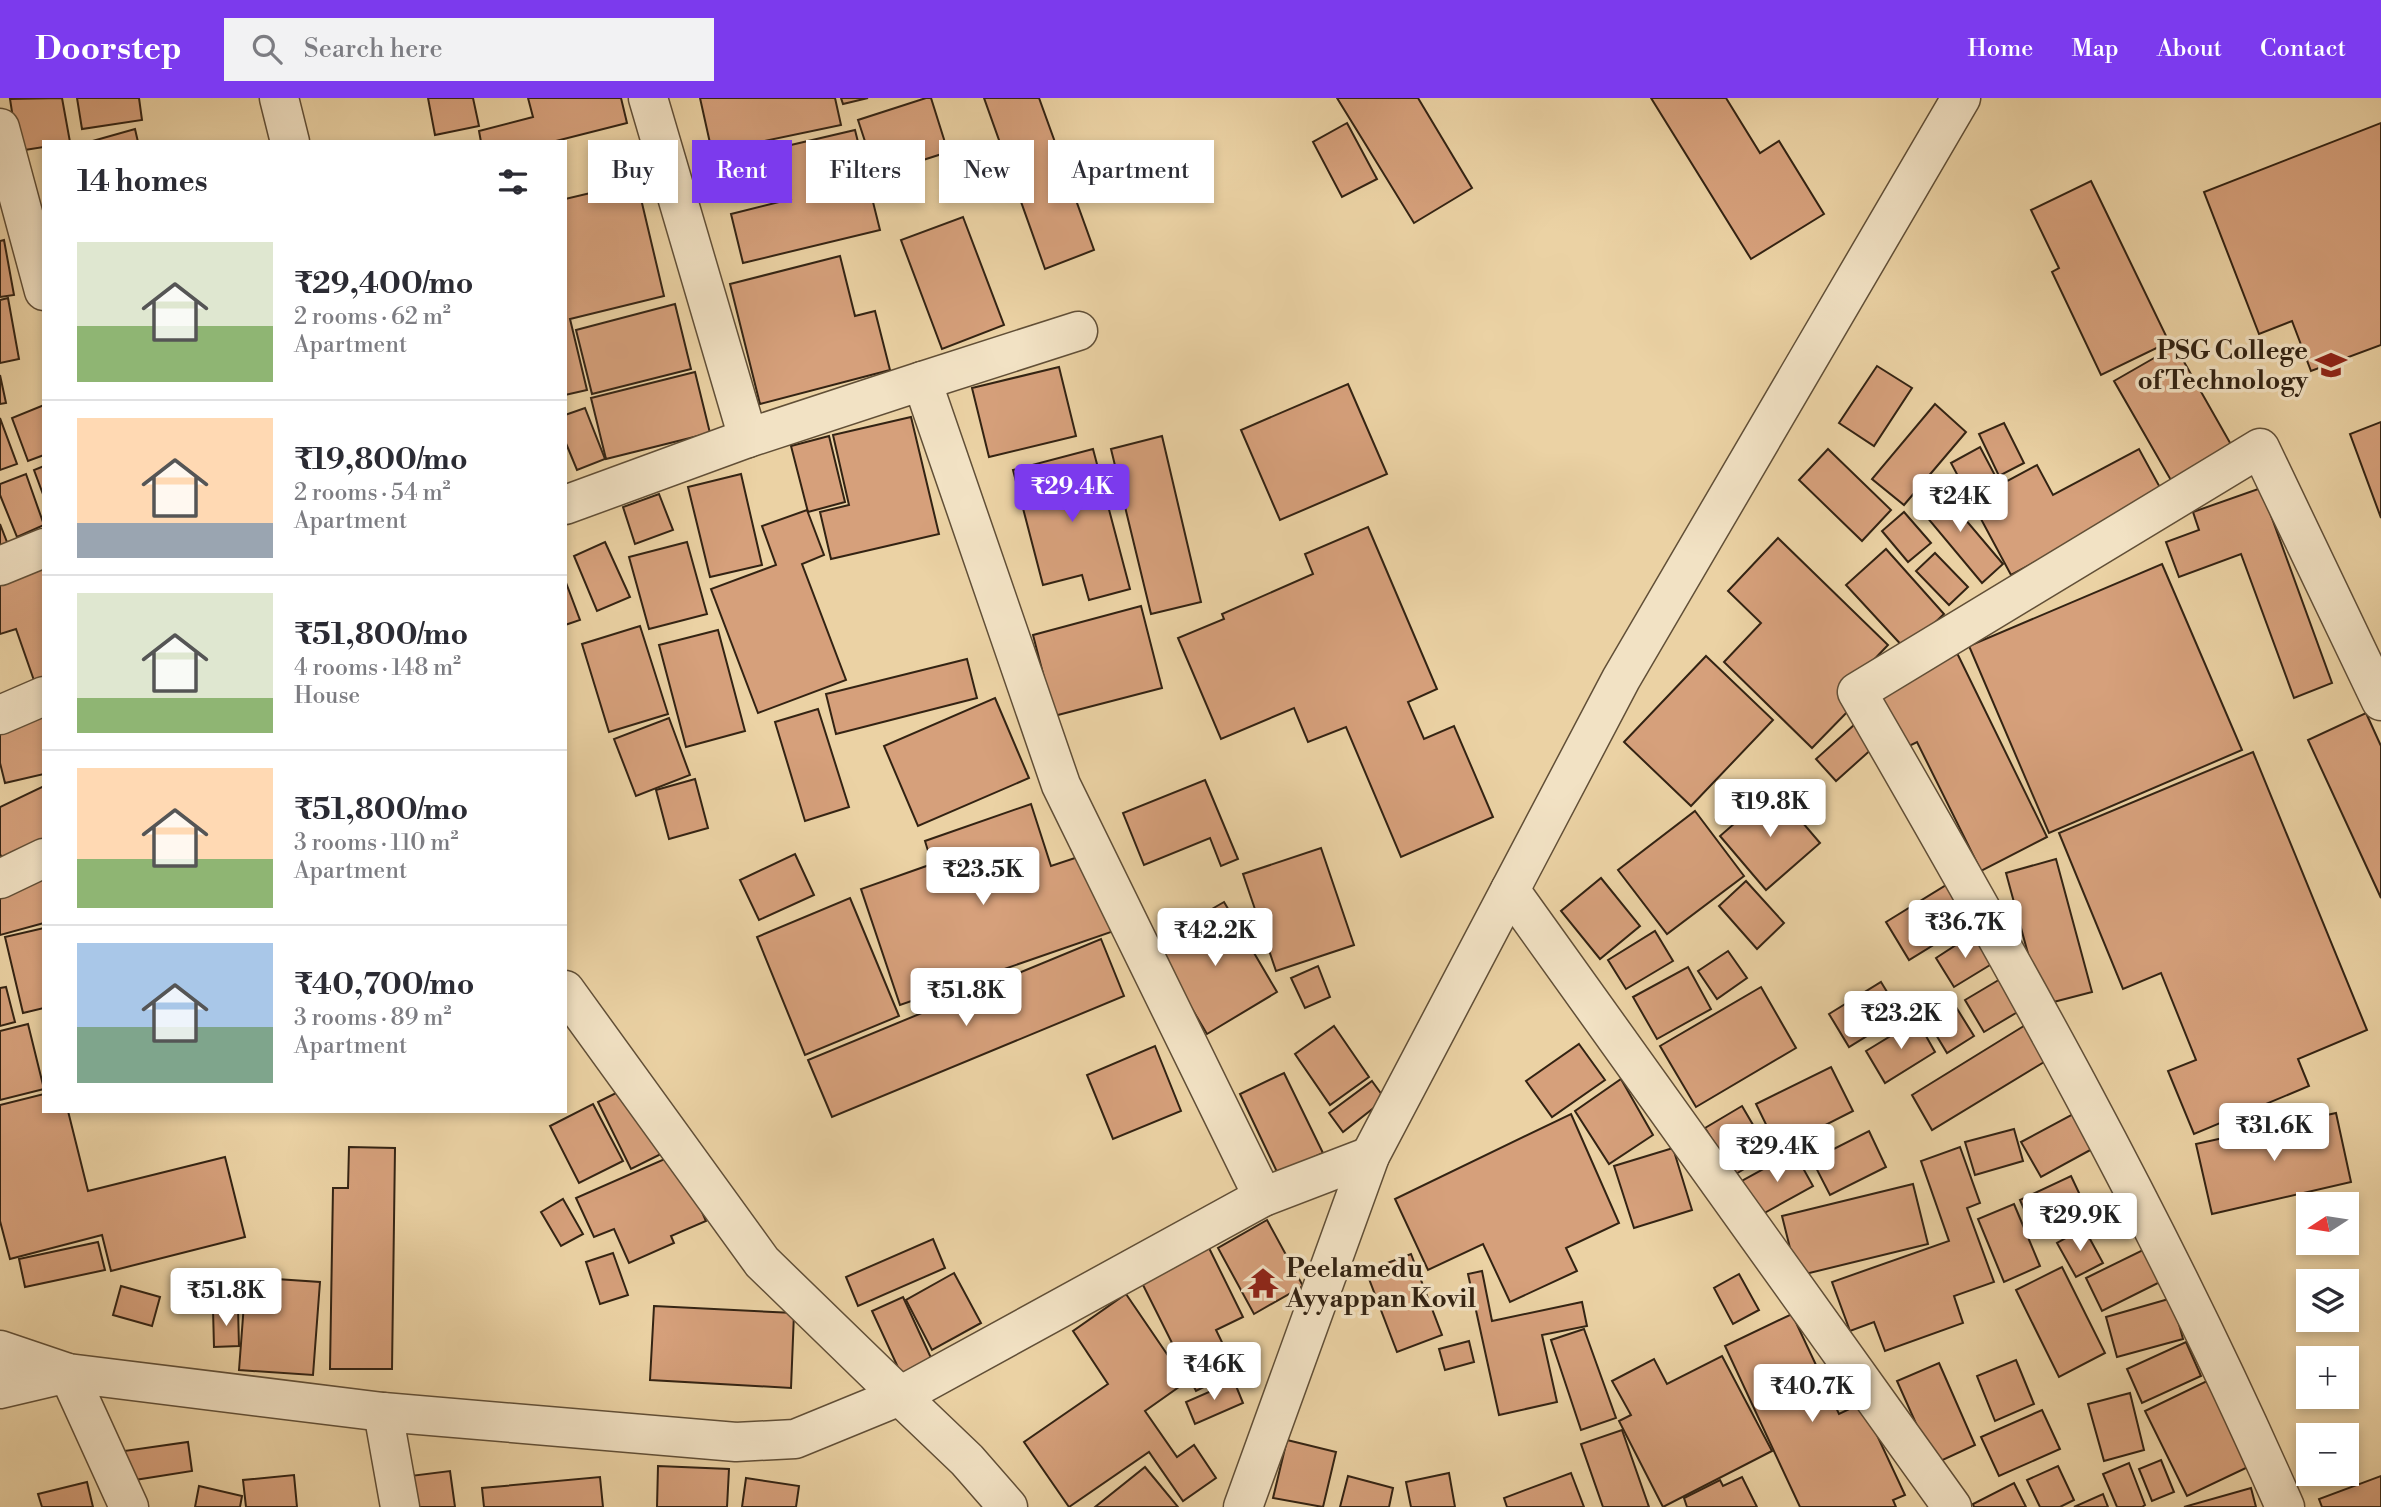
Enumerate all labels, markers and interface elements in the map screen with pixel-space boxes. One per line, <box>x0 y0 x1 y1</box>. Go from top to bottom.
search box <box>224 18 714 81</box>
text: Doorstep <box>35 29 182 70</box>
icon: search <box>248 30 286 68</box>
text: Search here <box>304 33 443 65</box>
text: Home <box>1968 34 2033 64</box>
text: Map <box>2071 34 2119 64</box>
text: About <box>2157 34 2222 64</box>
text: Contact <box>2260 34 2346 64</box>
chip: Buy <box>588 140 678 203</box>
chip: Rent <box>692 140 792 203</box>
chip: Filters <box>806 140 925 203</box>
chip: New <box>939 140 1034 203</box>
chip: Apartment <box>1048 140 1214 203</box>
text: 14 homes <box>77 163 208 201</box>
icon: filters <box>494 163 532 201</box>
text: ₹29,400/mo <box>294 265 473 303</box>
icon: home <box>133 270 217 354</box>
text: 2 rooms · 62 m² <box>294 303 451 331</box>
text: Apartment <box>294 331 407 359</box>
place label: PSG College of Technology <box>2137 335 2309 397</box>
school or university icon: PSG College of Technology <box>2314 348 2348 382</box>
text: ₹19,800/mo <box>294 441 468 479</box>
icon: home <box>133 446 217 530</box>
pin: ₹29.4K <box>1015 464 1129 524</box>
text: ₹29.4K <box>1030 473 1114 501</box>
pin: ₹24K <box>1919 474 2001 534</box>
text: 2 rooms · 54 m² <box>294 479 451 507</box>
text: ₹24K <box>1929 483 1991 511</box>
text: Apartment <box>294 507 407 535</box>
text: ₹51,800/mo <box>294 616 468 654</box>
icon: home <box>133 621 217 705</box>
text: 4 rooms · 148 m² <box>294 654 461 682</box>
text: House <box>294 682 360 710</box>
pin: ₹19.8K <box>1713 780 1827 839</box>
text: ₹19.8K <box>1731 788 1809 816</box>
text: ₹51,800/mo <box>294 791 468 829</box>
icon: home <box>133 796 217 880</box>
text: 3 rooms · 110 m² <box>294 829 458 857</box>
pin: ₹23.5K <box>926 848 1040 907</box>
text: ₹23.5K <box>942 856 1024 884</box>
text: Apartment <box>294 857 407 885</box>
pin: ₹36.7K <box>1908 900 2022 960</box>
pin: ₹42.2K <box>1158 908 1272 968</box>
text: ₹36.7K <box>1925 909 2005 937</box>
text: ₹42.2K <box>1173 917 1257 945</box>
text: ₹40,700/mo <box>294 966 474 1004</box>
pin: ₹51.8K <box>909 968 1023 1028</box>
icon: home <box>133 971 217 1055</box>
text: ₹51.8K <box>927 977 1005 1005</box>
pin: ₹23.2K <box>1844 992 1958 1051</box>
text: ₹23.2K <box>1860 1000 1942 1028</box>
text: 3 rooms · 89 m² <box>294 1004 451 1032</box>
text: Apartment <box>294 1032 407 1060</box>
pin: ₹31.6K <box>2217 1104 2331 1163</box>
text: ₹31.6K <box>2235 1112 2313 1140</box>
pin: ₹29.4K <box>1720 1124 1834 1184</box>
text: ₹29.4K <box>1735 1133 1819 1161</box>
north arrow <box>2296 1192 2359 1255</box>
map controls <box>2296 1192 2359 1486</box>
pin: ₹29.9K <box>2023 1194 2137 1253</box>
text: ₹29.9K <box>2039 1202 2121 1230</box>
place label: Peelamedu Ayyappan Kovil <box>1285 1253 1476 1315</box>
temple icon: Peelamedu Ayyappan Kovil <box>1246 1266 1280 1300</box>
pin: ₹51.8K <box>169 1268 283 1328</box>
button: layers <box>2296 1269 2359 1332</box>
text: ₹51.8K <box>187 1277 265 1305</box>
pin: ₹46K <box>1173 1342 1255 1402</box>
button: + <box>2296 1346 2359 1409</box>
text: ₹46K <box>1183 1351 1245 1379</box>
pin: ₹40.7K <box>1755 1364 1869 1424</box>
text: ₹40.7K <box>1770 1373 1854 1401</box>
button: − <box>2296 1423 2359 1486</box>

